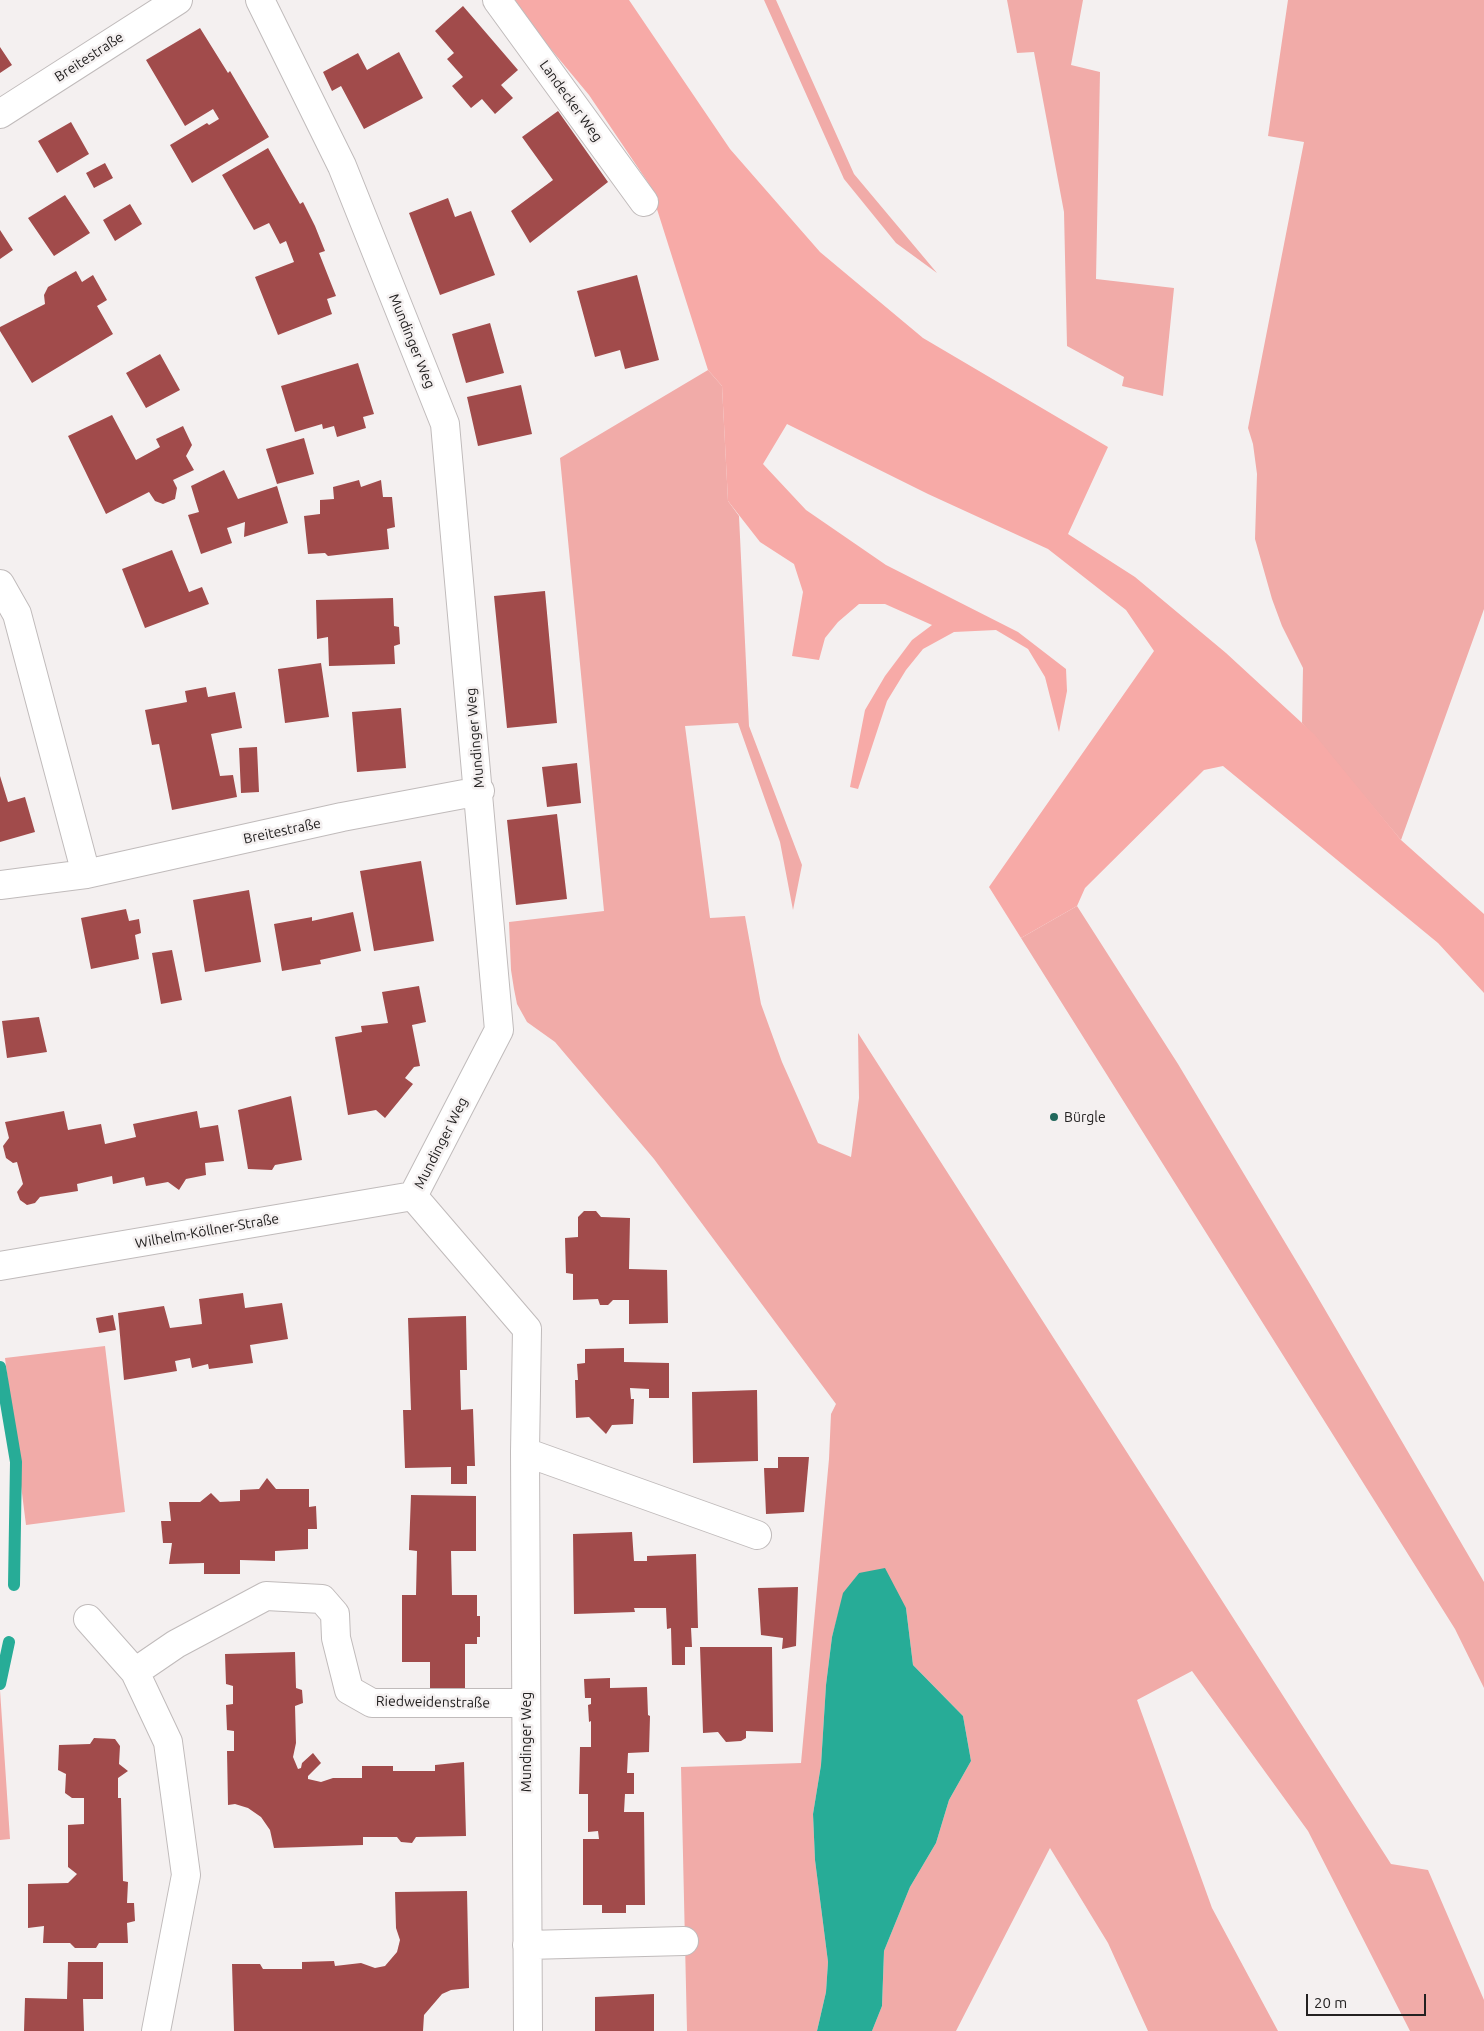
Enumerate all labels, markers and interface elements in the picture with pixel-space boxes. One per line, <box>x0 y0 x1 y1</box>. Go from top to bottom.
street label: Breitestraße <box>51 29 127 85</box>
street label: Landecker Weg <box>536 57 606 145</box>
street label: Mundinger Weg <box>385 291 439 391</box>
street label: Mundinger Weg <box>462 687 488 789</box>
street label: Breitestraße <box>242 815 322 847</box>
street label: Mundinger Weg <box>411 1094 471 1192</box>
place label: Bürgle <box>1064 1109 1106 1125</box>
marker: Bürgle <box>1048 1111 1060 1123</box>
street label: Wilhelm-Köllner-Straße <box>134 1210 280 1252</box>
street label: Mundinger Weg <box>518 1692 534 1792</box>
street label: Riedweidenstraße <box>376 1693 490 1711</box>
scale bar <box>1309 1984 1429 2016</box>
text: 20 m <box>1314 1994 1347 2011</box>

